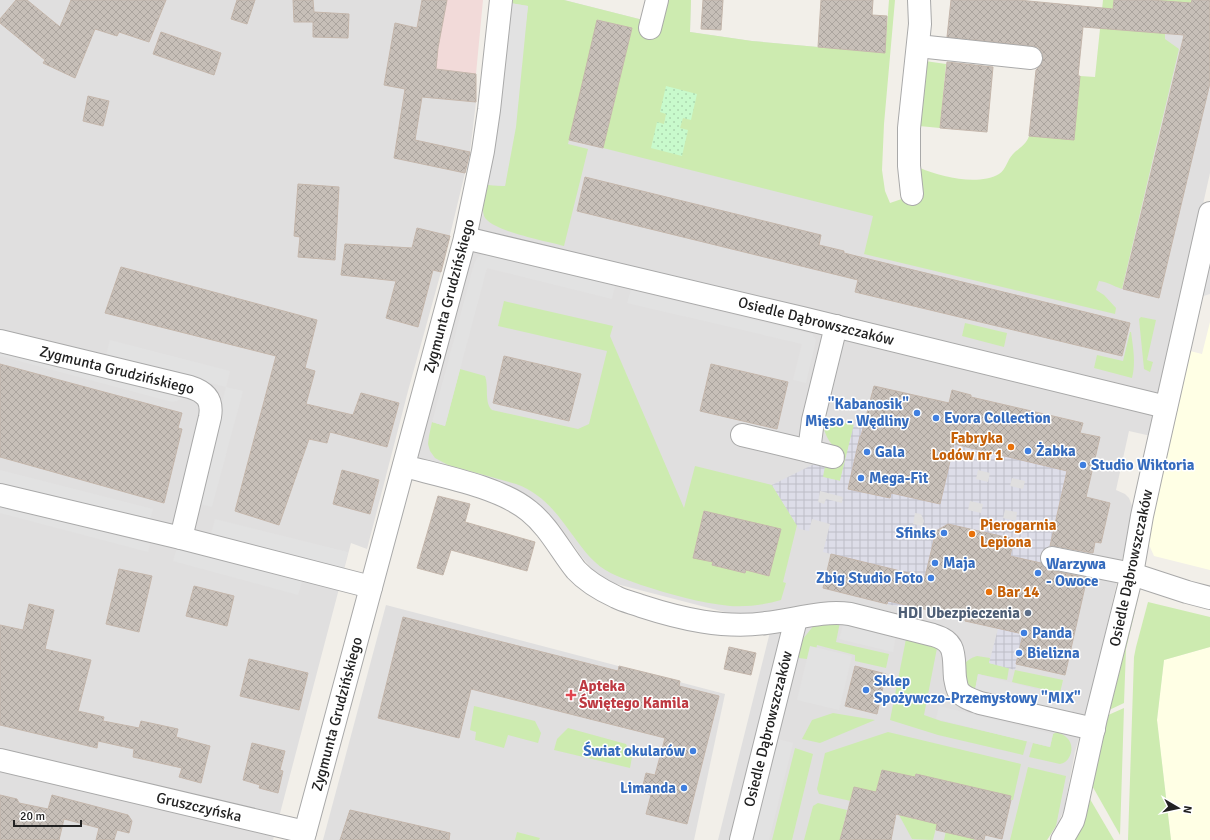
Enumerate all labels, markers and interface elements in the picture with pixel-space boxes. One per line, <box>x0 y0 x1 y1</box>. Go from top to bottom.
street label: Zygmunta Grudzińskiego <box>420 217 478 375</box>
street label: Osiedle Dąbrowszczaków <box>736 293 896 349</box>
street label: Zygmunta Grudzińskiego <box>38 342 196 398</box>
place label: "Kabanosik" Mięso - Wędliny <box>805 395 910 430</box>
marker: "Kabanosik" Mięso - Wędliny <box>912 408 922 418</box>
place label: Evora Collection <box>944 409 1051 427</box>
marker: Evora Collection <box>931 413 941 423</box>
place label: Fabryka Lodów nr 1 <box>931 429 1003 464</box>
marker: Fabryka Lodów nr 1 <box>1006 442 1016 452</box>
place label: Żabka <box>1036 442 1076 460</box>
place label: Gala <box>875 443 905 461</box>
marker: Żabka <box>1023 446 1033 456</box>
marker: Gala <box>862 447 872 457</box>
place label: Studio Wiktoria <box>1091 456 1195 474</box>
marker: Studio Wiktoria <box>1078 460 1088 470</box>
place label: Mega-Fit <box>869 469 929 487</box>
marker: Mega-Fit <box>856 473 866 483</box>
street label: Osiedle Dąbrowszczaków <box>1106 488 1156 648</box>
place label: Pierogarnia Lepiona <box>980 516 1057 551</box>
place label: Sfinks <box>896 524 936 542</box>
marker: Sfinks <box>939 528 949 538</box>
marker: Pierogarnia Lepiona <box>967 529 977 539</box>
place label: Maja <box>943 554 976 572</box>
place label: Warzywa - Owoce <box>1046 555 1106 590</box>
marker: Maja <box>930 558 940 568</box>
marker: Warzywa - Owoce <box>1033 568 1043 578</box>
place label: Zbig Studio Foto <box>816 569 923 587</box>
marker: Zbig Studio Foto <box>926 573 936 583</box>
place label: Bar 14 <box>997 583 1039 601</box>
marker: Bar 14 <box>984 587 994 597</box>
place label: HDI Ubezpieczenia <box>898 604 1020 622</box>
marker: HDI Ubezpieczenia <box>1023 608 1033 618</box>
place label: Panda <box>1032 624 1073 642</box>
marker: Panda <box>1019 628 1029 638</box>
street label: Zygmunta Grudzińskiego <box>308 635 366 793</box>
place label: Bielizna <box>1027 644 1080 662</box>
marker: Bielizna <box>1014 648 1024 658</box>
street label: Osiedle Dąbrowszczaków <box>740 649 796 809</box>
place label: Sklep Spożywczo-Przemysłowy "MIX" <box>874 672 1081 707</box>
place label: Apteka Świętego Kamila <box>579 677 689 712</box>
marker: Sklep Spożywczo-Przemysłowy "MIX" <box>861 685 871 695</box>
marker: Apteka Świętego Kamila <box>566 690 576 700</box>
place label: Świat okularów <box>583 741 686 760</box>
marker: Świat okularów <box>688 746 698 756</box>
place label: Limanda <box>620 779 676 797</box>
marker: Limanda <box>679 783 689 793</box>
street label: Gruszczyńska <box>155 788 243 826</box>
north arrow <box>1158 788 1198 828</box>
scale bar <box>14 802 81 828</box>
text: N <box>1180 805 1194 814</box>
text: 20 m <box>20 809 45 824</box>

